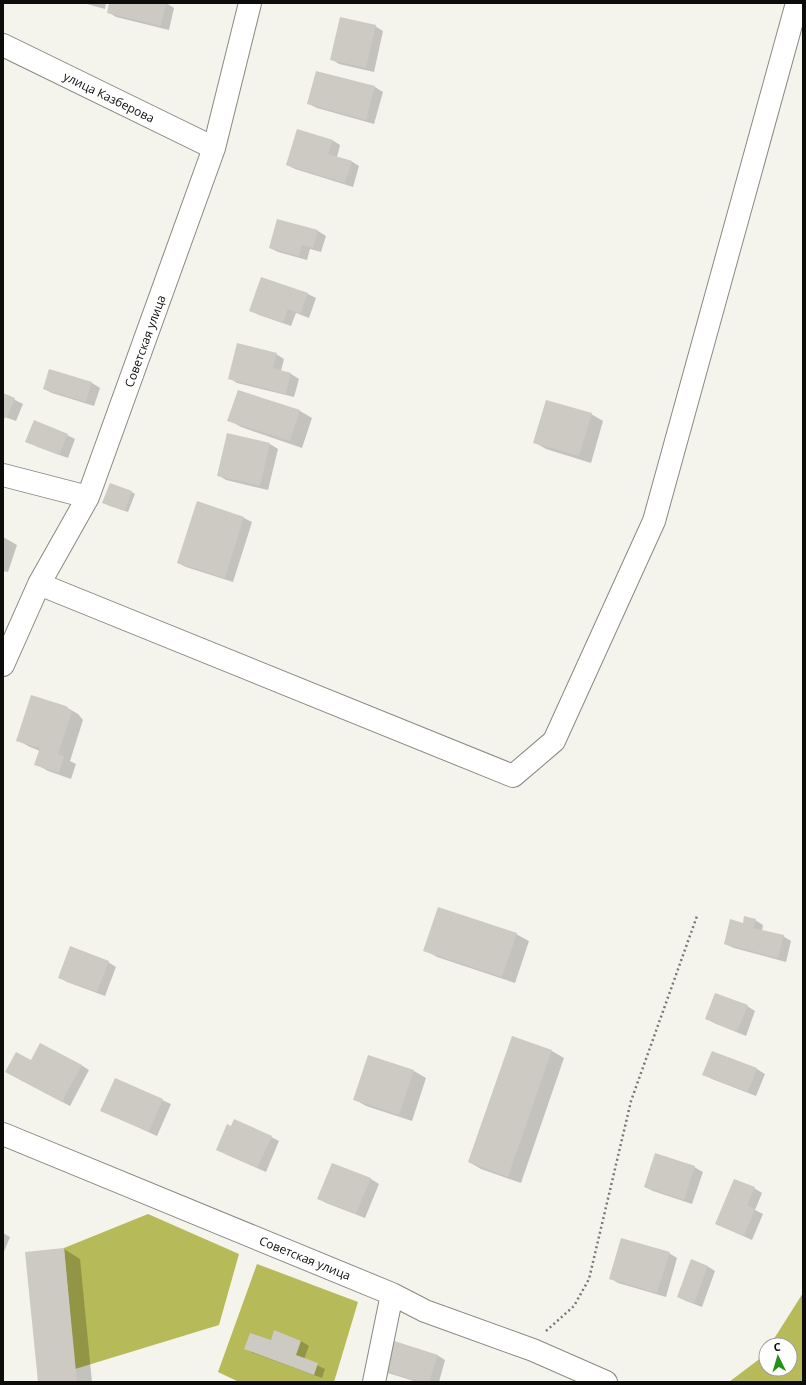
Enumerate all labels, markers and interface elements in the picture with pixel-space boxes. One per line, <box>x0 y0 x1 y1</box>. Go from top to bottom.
street label: улица Казберова <box>61 68 157 126</box>
street label: Советская улица <box>120 292 170 390</box>
street label: Советская улица <box>257 1232 353 1284</box>
north arrow <box>758 1337 798 1377</box>
text: С <box>773 1339 781 1354</box>

